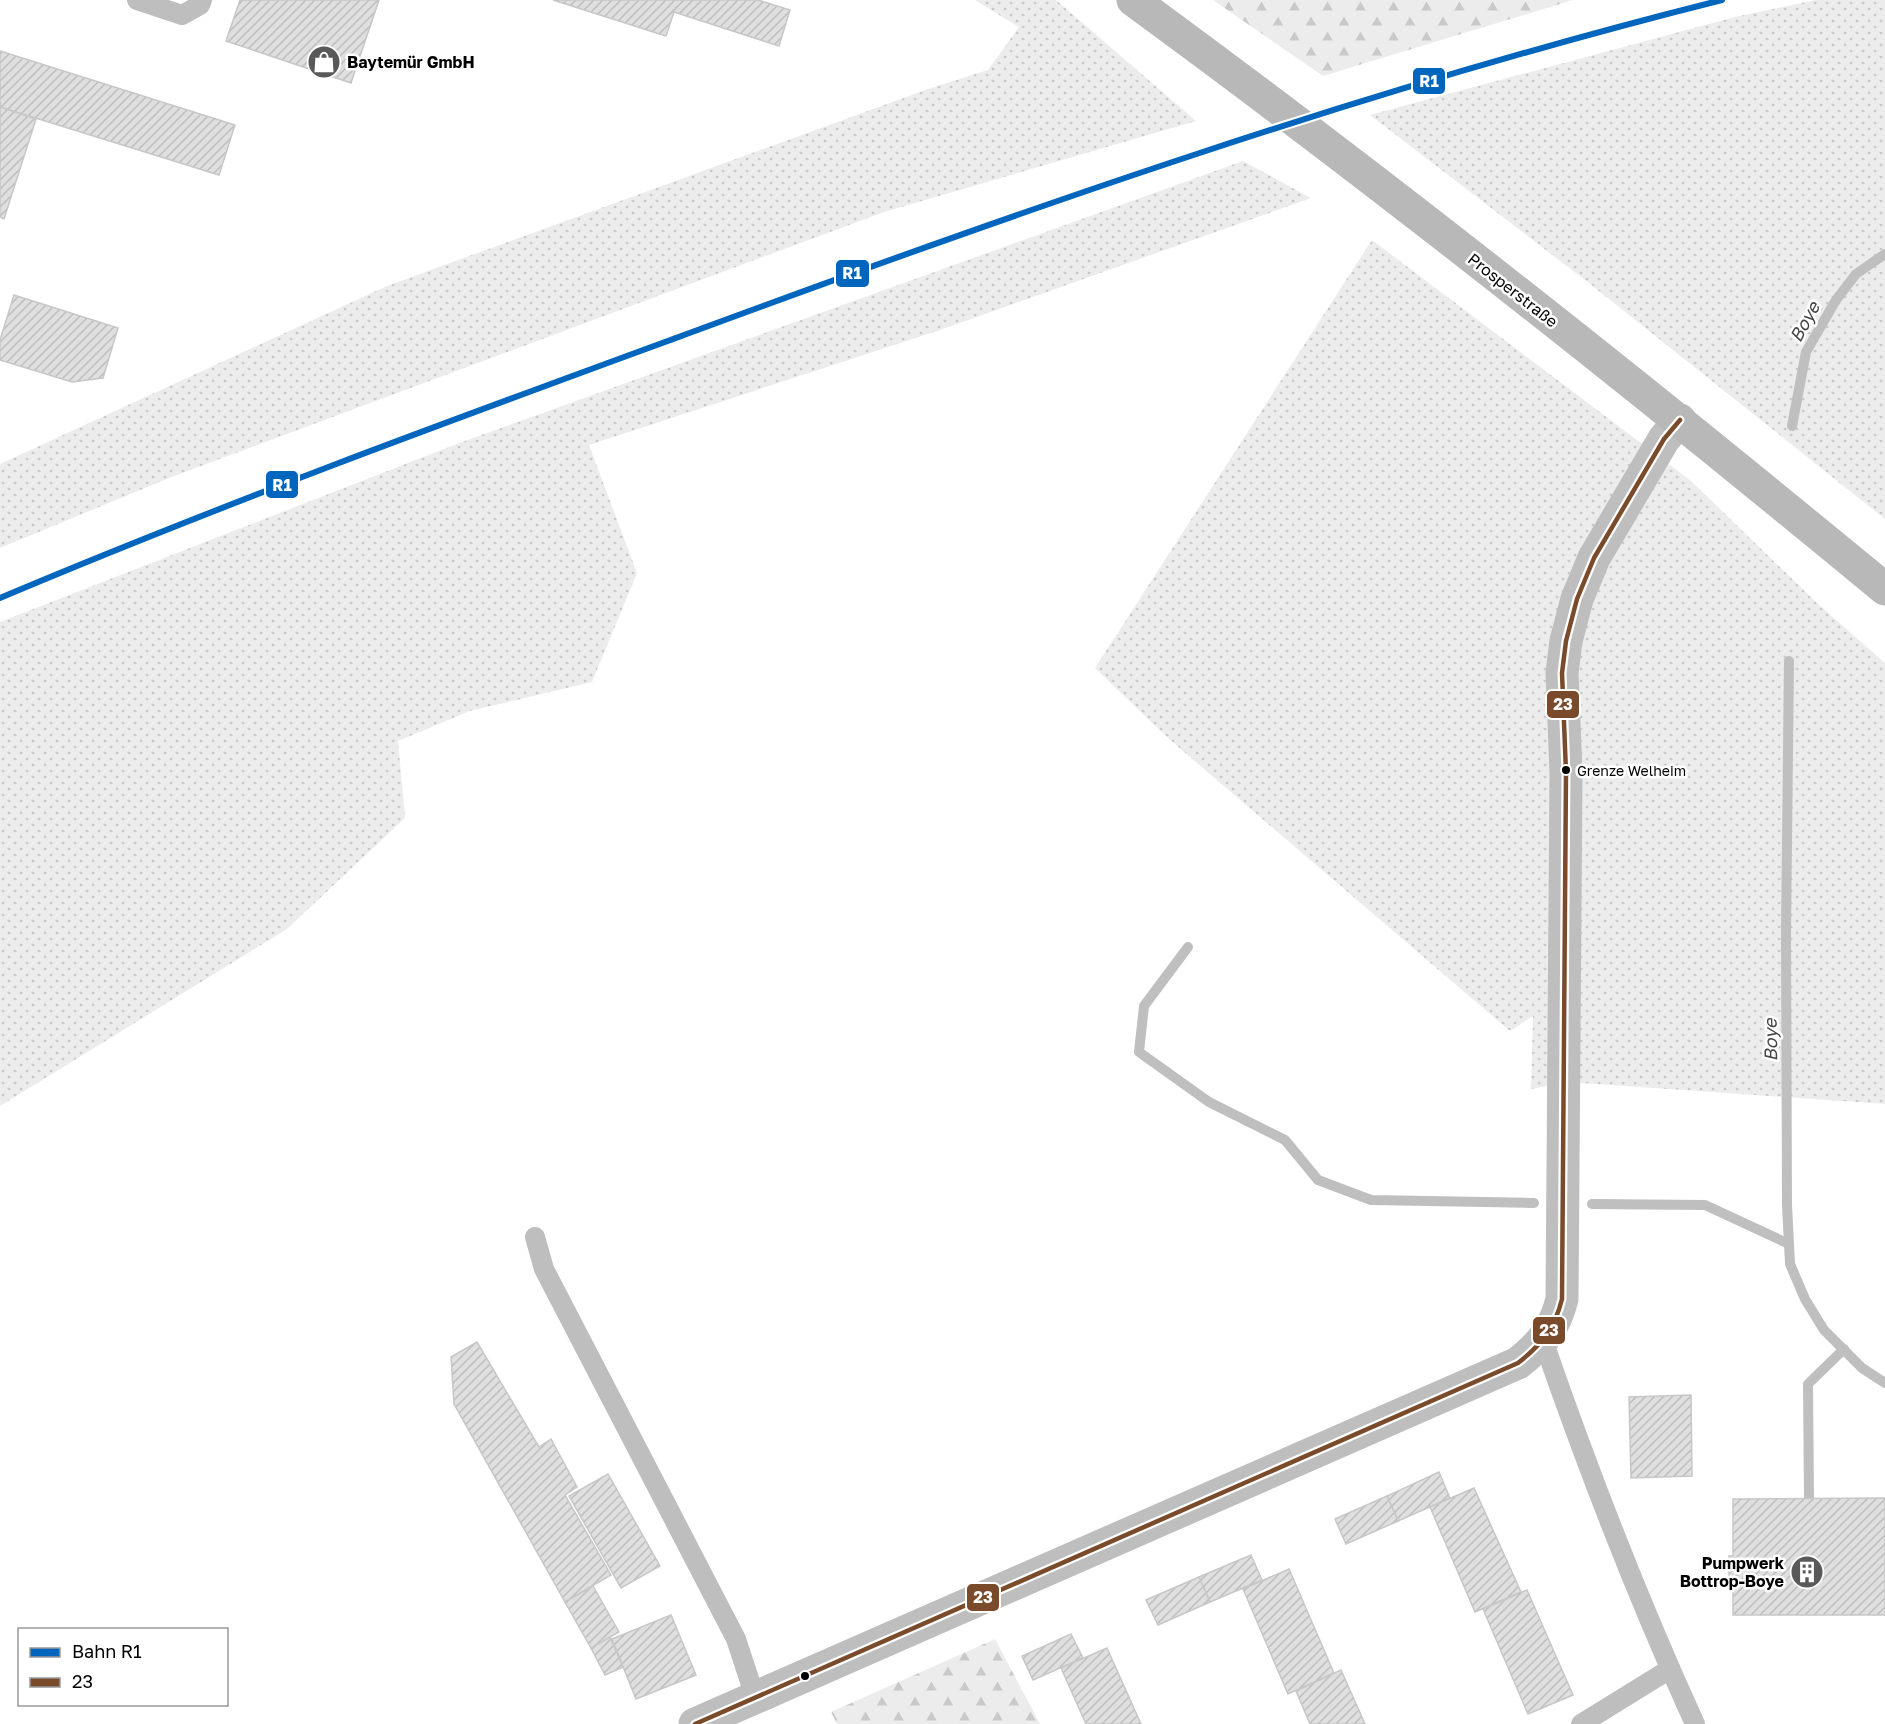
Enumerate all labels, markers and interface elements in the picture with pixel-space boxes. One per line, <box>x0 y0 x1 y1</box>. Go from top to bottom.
shop icon: Baytemür GmbH <box>306 44 342 80</box>
place label: Baytemür GmbH <box>347 52 475 72</box>
line badge: R1 <box>1412 67 1446 95</box>
text: R1 <box>1419 71 1439 91</box>
street label: Prosperstraße <box>1464 249 1562 331</box>
line badge: R1 <box>835 259 870 288</box>
text: R1 <box>842 263 862 283</box>
water label: Boye <box>1784 296 1825 346</box>
line badge: R1 <box>265 470 299 499</box>
text: R1 <box>272 475 292 495</box>
line badge: 23 <box>1546 690 1580 719</box>
text: 23 <box>1553 694 1573 714</box>
place label: Grenze Welheim <box>1577 762 1686 779</box>
marker: Grenze Welheim <box>1560 764 1572 776</box>
water label: Boye <box>1759 1017 1781 1062</box>
line badge: 23 <box>1532 1316 1566 1345</box>
text: 23 <box>1539 1320 1559 1340</box>
place label: Pumpwerk Bottrop-Boye <box>1680 1553 1785 1591</box>
building icon: Pumpwerk Bottrop-Boye <box>1789 1554 1825 1590</box>
line badge: 23 <box>966 1583 1000 1612</box>
text: 23 <box>973 1587 993 1607</box>
legend <box>18 1628 228 1706</box>
text: Bahn R1 <box>72 1640 142 1662</box>
text: 23 <box>72 1670 93 1692</box>
unlabelled marker <box>799 1670 811 1682</box>

